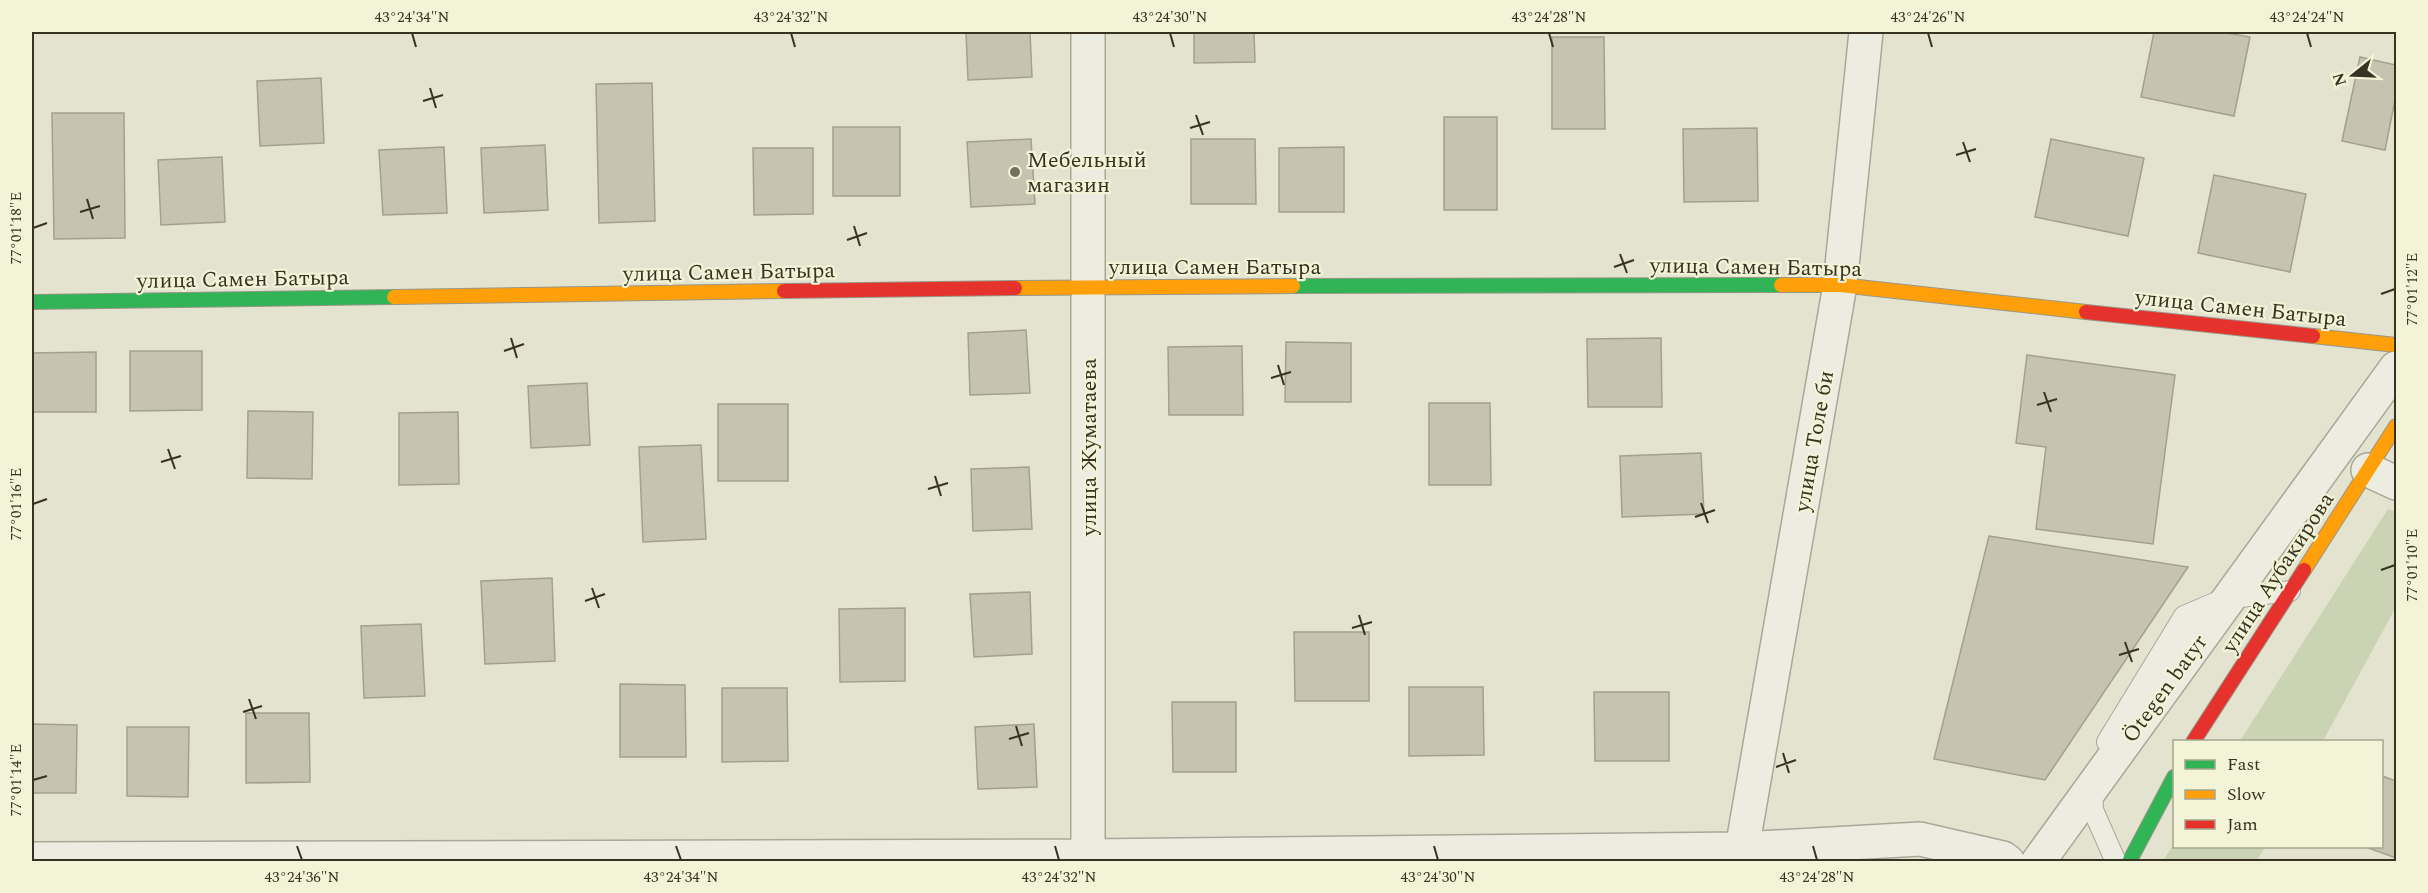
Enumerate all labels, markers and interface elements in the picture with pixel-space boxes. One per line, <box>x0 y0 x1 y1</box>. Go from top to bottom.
text: 43°24'34"N <box>375 6 450 29</box>
text: 43°24'32"N <box>754 6 829 29</box>
text: 43°24'30"N <box>1133 6 1208 29</box>
text: 43°24'28"N <box>1512 6 1587 29</box>
text: 43°24'26"N <box>1891 6 1966 29</box>
text: 43°24'24"N <box>2270 6 2345 29</box>
north arrow <box>2323 45 2383 105</box>
text: N <box>2326 69 2353 89</box>
place label: Мебельный магазин <box>1027 144 1147 202</box>
marker: Мебельный магазин <box>1008 165 1022 179</box>
text: 77°01'18"E <box>5 192 28 264</box>
street label: улица Самен Батыра <box>1649 249 1863 286</box>
street label: улица Самен Батыра <box>1108 251 1321 284</box>
text: 77°01'12"E <box>2401 253 2424 325</box>
street label: улица Самен Батыра <box>622 254 836 291</box>
street label: улица Самен Батыра <box>136 261 350 298</box>
street label: улица Самен Батыра <box>2133 281 2348 336</box>
street label: улица Жуматаева <box>1073 358 1106 537</box>
street label: улица Толе би <box>1786 368 1843 516</box>
text: 77°01'16"E <box>5 468 28 540</box>
street label: улица Аубакирова <box>2213 486 2343 661</box>
text: 77°01'10"E <box>2401 529 2424 601</box>
street label: Ötegen batyr <box>2114 628 2216 750</box>
legend <box>2173 740 2383 848</box>
text: 77°01'14"E <box>5 744 28 816</box>
text: Fast <box>2227 751 2260 778</box>
text: Slow <box>2227 781 2266 808</box>
text: Jam <box>2227 811 2258 838</box>
text: 43°24'36"N <box>265 866 340 889</box>
text: 43°24'34"N <box>644 866 719 889</box>
text: 43°24'32"N <box>1022 866 1097 889</box>
text: 43°24'30"N <box>1401 866 1476 889</box>
text: 43°24'28"N <box>1780 866 1855 889</box>

